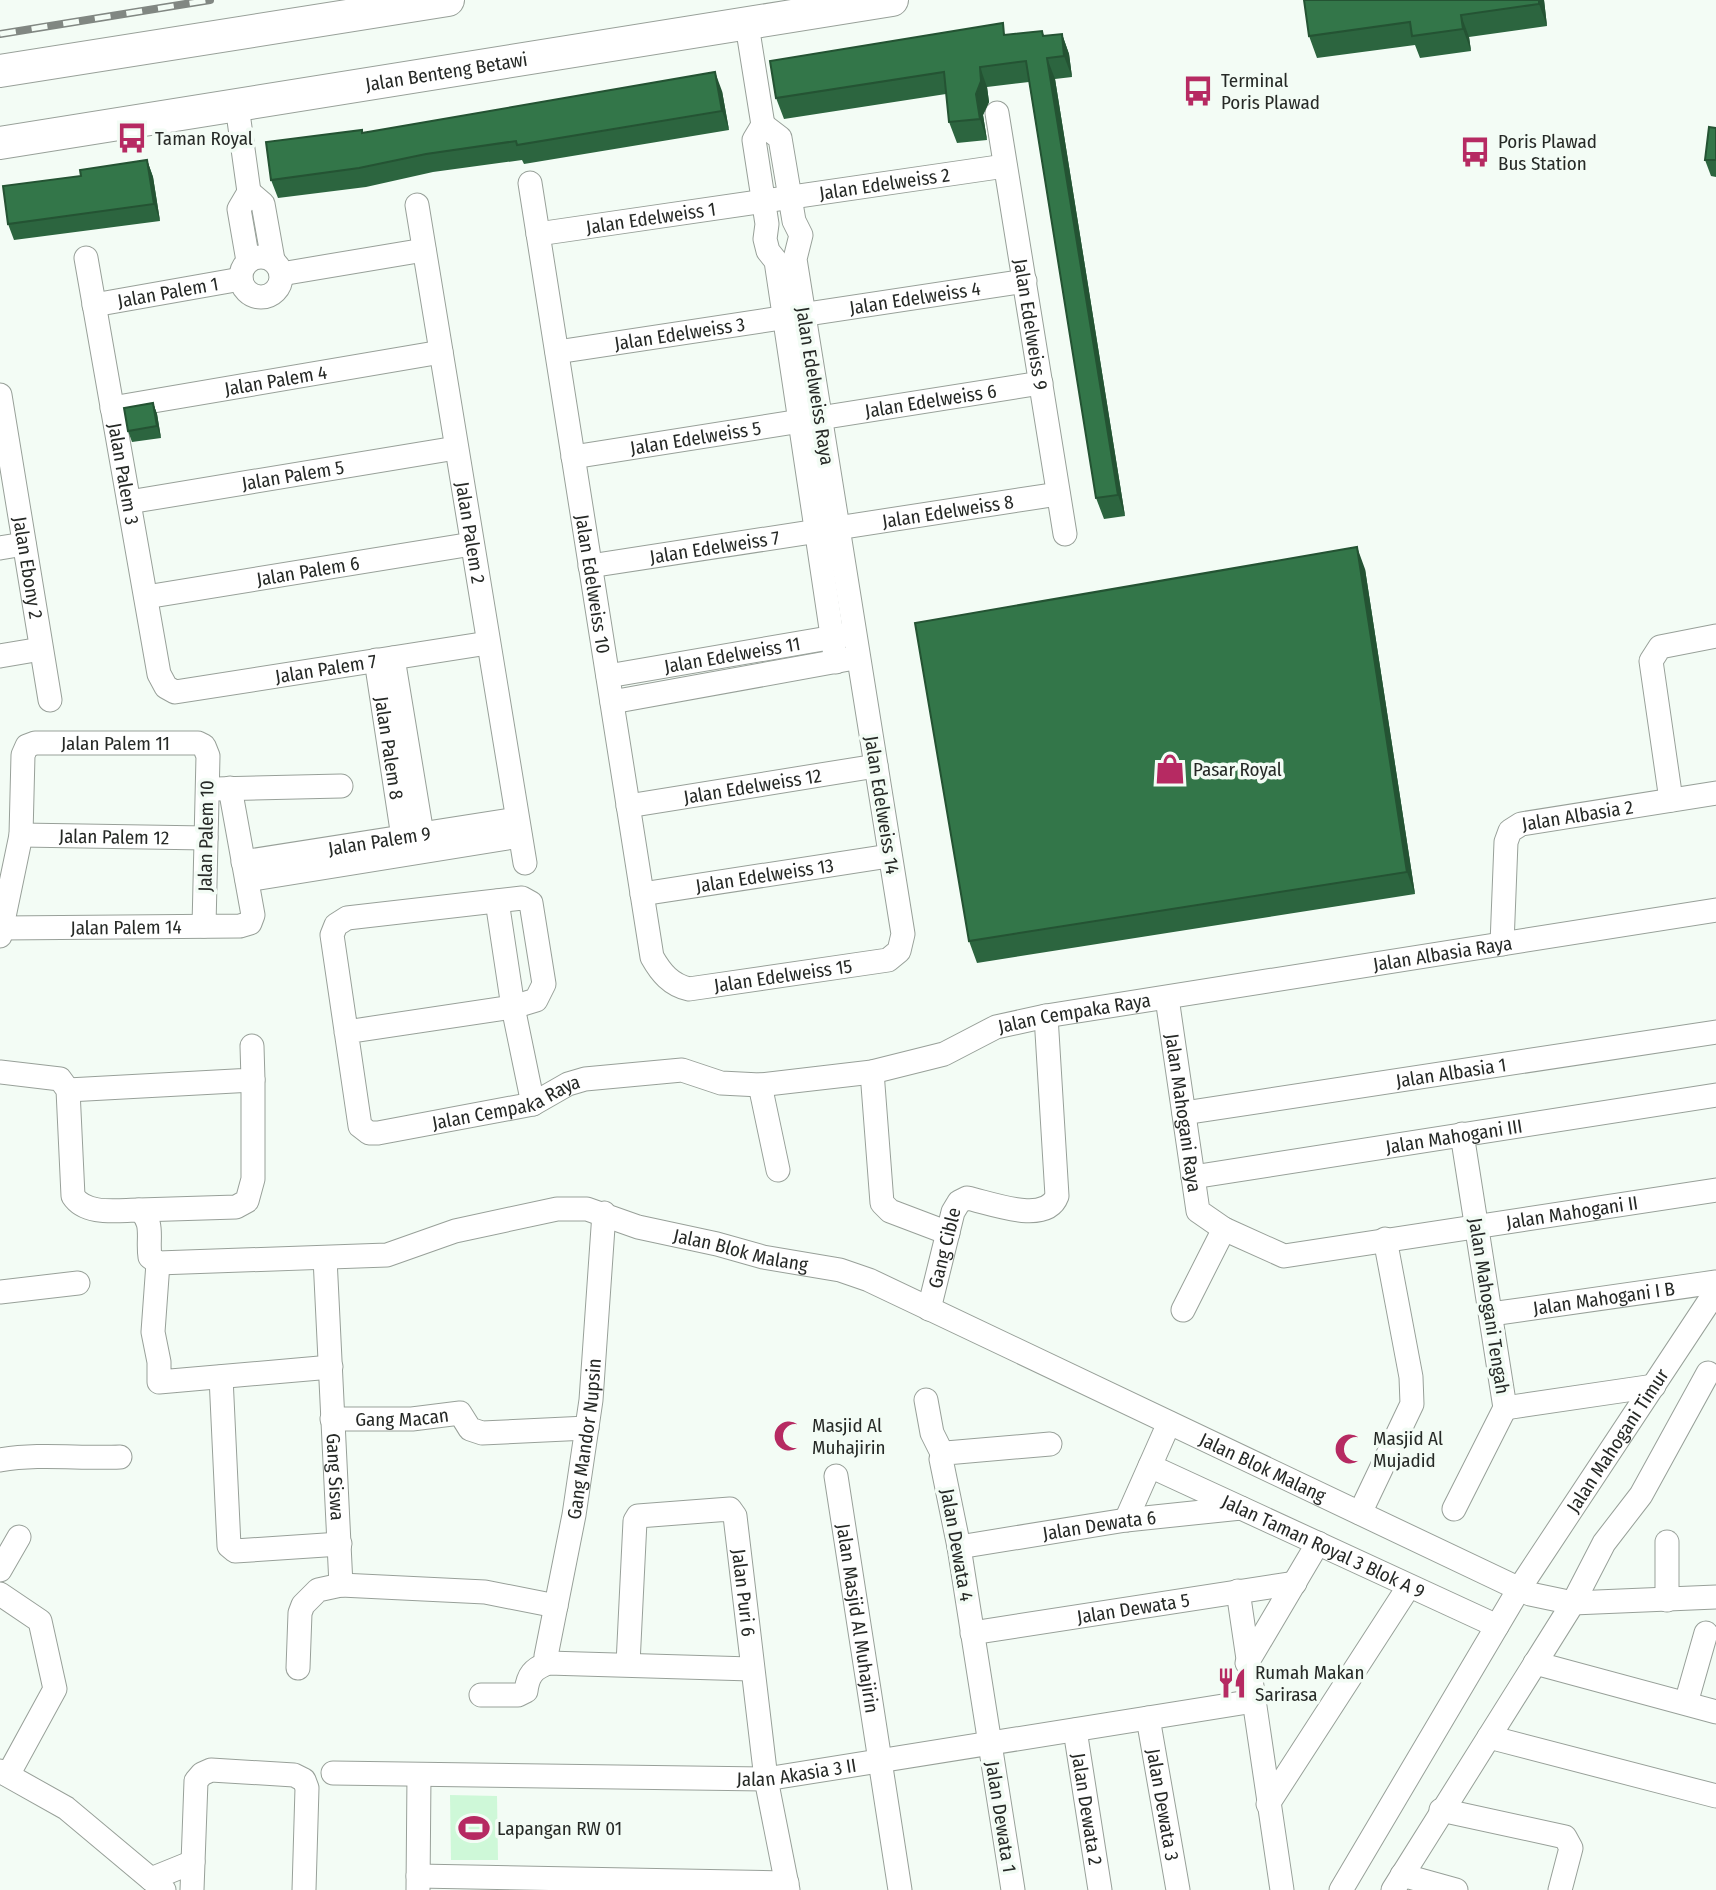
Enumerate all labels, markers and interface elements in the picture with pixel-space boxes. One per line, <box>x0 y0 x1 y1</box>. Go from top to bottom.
street label: Jalan Benteng Betawi <box>364 47 529 96</box>
place label: Terminal Poris Plawad <box>1221 69 1320 114</box>
bus stop icon: Terminal Poris Plawad <box>1181 74 1215 108</box>
bus stop icon: Taman Royal <box>115 121 149 155</box>
place label: Taman Royal <box>155 127 253 150</box>
place label: Poris Plawad Bus Station <box>1498 130 1597 175</box>
bus stop icon: Poris Plawad Bus Station <box>1458 135 1492 169</box>
street label: Jalan Edelweiss 2 <box>818 163 951 204</box>
street label: Jalan Edelweiss 1 <box>584 197 717 238</box>
street label: Jalan Edelweiss 9 <box>1009 257 1053 392</box>
street label: Jalan Palem 1 <box>116 272 220 312</box>
street label: Jalan Edelweiss 4 <box>848 276 982 319</box>
street label: Jalan Edelweiss Raya <box>791 305 839 467</box>
street label: Jalan Edelweiss 3 <box>613 312 747 355</box>
street label: Jalan Palem 4 <box>223 360 329 400</box>
street label: Jalan Edelweiss 6 <box>863 379 998 422</box>
street label: Jalan Edelweiss 5 <box>628 416 763 459</box>
street label: Jalan Palem 3 <box>104 421 144 526</box>
street label: Jalan Palem 5 <box>240 455 346 495</box>
street label: Jalan Palem 2 <box>451 480 490 585</box>
street label: Jalan Edelweiss 8 <box>880 489 1015 532</box>
street label: Jalan Edelweiss 10 <box>571 513 616 655</box>
street label: Jalan Ebony 2 <box>9 515 48 621</box>
street label: Jalan Edelweiss 7 <box>648 525 781 568</box>
street label: Jalan Palem 6 <box>255 551 361 590</box>
street label: Jalan Edelweiss 11 <box>662 632 802 678</box>
street label: Jalan Palem 7 <box>273 649 378 688</box>
street label: Jalan Palem 8 <box>370 695 409 801</box>
street label: Jalan Palem 11 <box>61 732 170 755</box>
street label: Jalan Edelweiss 14 <box>860 734 904 876</box>
shop icon: Pasar Royal <box>1153 752 1187 786</box>
place label: Pasar Royal <box>1193 758 1282 781</box>
street label: Jalan Edelweiss 12 <box>682 764 823 808</box>
street label: Jalan Palem 10 <box>194 780 218 892</box>
street label: Jalan Albasia 2 <box>1520 795 1635 835</box>
street label: Jalan Palem 9 <box>326 821 432 860</box>
street label: Jalan Palem 12 <box>59 824 169 849</box>
street label: Jalan Edelweiss 13 <box>694 853 835 897</box>
street label: Jalan Palem 14 <box>70 915 182 939</box>
street label: Jalan Albasia Raya <box>1371 931 1514 976</box>
street label: Jalan Edelweiss 15 <box>712 954 854 997</box>
street label: Jalan Cempaka Raya <box>996 988 1152 1038</box>
street label: Jalan Mahogani Raya <box>1161 1032 1207 1194</box>
street label: Jalan Albasia 1 <box>1394 1053 1508 1092</box>
street label: Jalan Cempaka Raya <box>430 1070 583 1134</box>
street label: Jalan Mahogani III <box>1384 1114 1524 1158</box>
street label: Jalan Mahogani II <box>1505 1191 1639 1233</box>
street label: Gang Cible <box>923 1205 965 1291</box>
street label: Jalan Mahogani Tengah <box>1464 1216 1514 1396</box>
street label: Jalan Blok Malang <box>671 1223 810 1276</box>
street label: Jalan Mahogani I B <box>1532 1277 1676 1319</box>
street label: Gang Mandor Nupsin <box>562 1357 605 1521</box>
street label: Jalan Mahogani Timur <box>1561 1364 1673 1517</box>
street label: Gang Macan <box>355 1403 450 1431</box>
place label: Masjid Al Muhajirin <box>812 1414 886 1459</box>
mosque icon: Masjid Al Muhajirin <box>772 1419 806 1453</box>
street label: Jalan Blok Malang <box>1196 1427 1330 1507</box>
place label: Masjid Al Mujadid <box>1373 1427 1443 1472</box>
mosque icon: Masjid Al Mujadid <box>1333 1432 1367 1466</box>
street label: Gang Siswa <box>322 1433 349 1521</box>
street label: Jalan Dewata 4 <box>936 1487 978 1603</box>
street label: Jalan Taman Royal 3 Blok A 9 <box>1218 1489 1429 1603</box>
street label: Jalan Dewata 6 <box>1041 1505 1157 1545</box>
street label: Jalan Masjid Al Muhajirin <box>832 1522 884 1715</box>
street label: Jalan Puri 6 <box>727 1548 761 1638</box>
street label: Jalan Dewata 5 <box>1075 1588 1191 1628</box>
place label: Rumah Makan Sarirasa <box>1255 1661 1364 1706</box>
restaurant icon: Rumah Makan Sarirasa <box>1215 1666 1249 1700</box>
street label: Jalan Dewata 3 <box>1142 1747 1184 1863</box>
street label: Jalan Dewata 2 <box>1067 1751 1107 1867</box>
street label: Jalan Akasia 3 II <box>737 1753 858 1790</box>
street label: Jalan Dewata 1 <box>981 1760 1021 1874</box>
sports icon: Lapangan RW 01 <box>457 1811 491 1845</box>
place label: Lapangan RW 01 <box>497 1817 622 1840</box>

